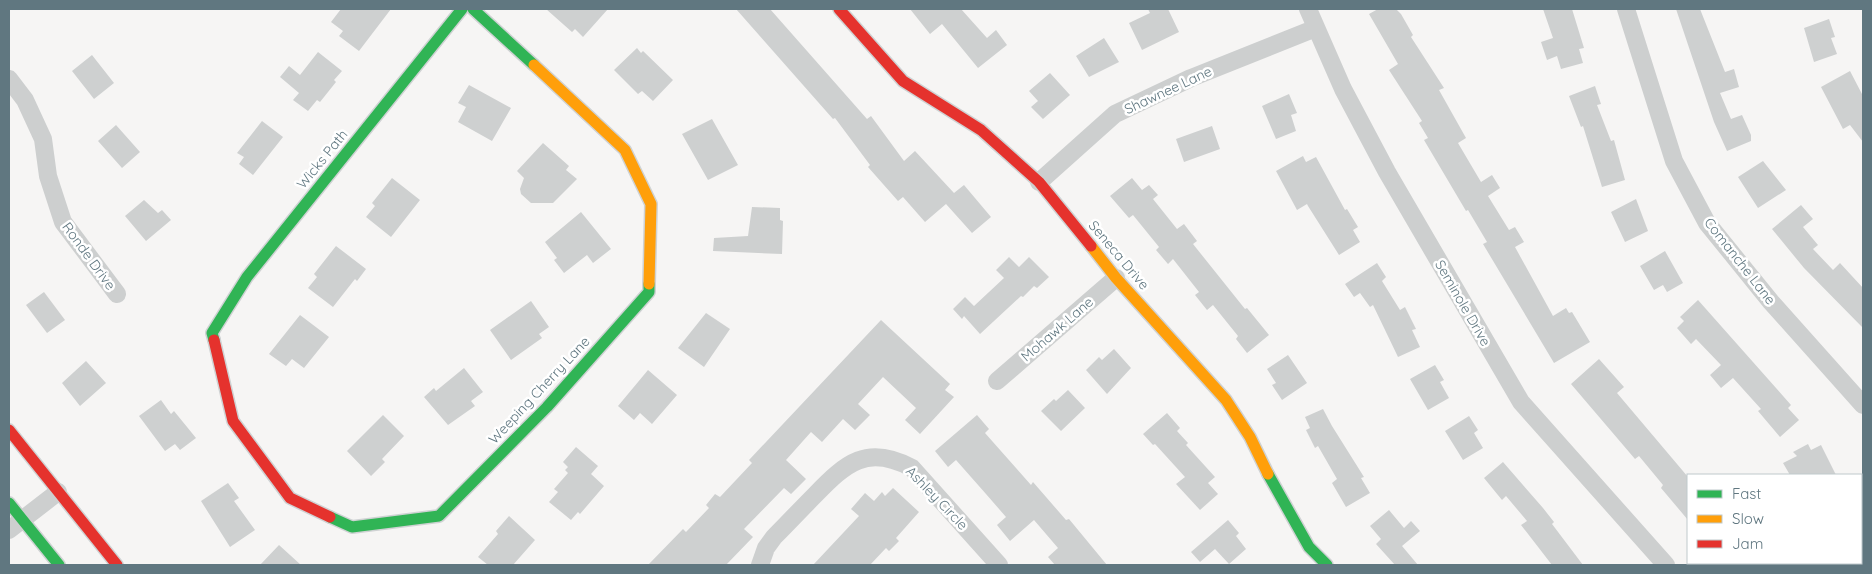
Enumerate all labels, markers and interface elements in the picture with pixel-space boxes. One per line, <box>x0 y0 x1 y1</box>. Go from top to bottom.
street label: Shawnee Lane <box>1121 62 1215 118</box>
street label: Wicks Path <box>293 126 351 192</box>
street label: Comanche Lane <box>1700 214 1780 308</box>
street label: Seneca Drive <box>1085 217 1153 293</box>
street label: Ronde Drive <box>58 218 120 294</box>
street label: Seminole Drive <box>1431 257 1495 349</box>
street label: Mohawk Lane <box>1017 293 1097 365</box>
street label: Weeping Cherry Lane <box>484 332 594 448</box>
street label: Ashley Circle <box>902 462 972 534</box>
legend <box>1687 474 1862 564</box>
text: Fast <box>1732 484 1761 503</box>
text: Slow <box>1732 509 1764 528</box>
text: Jam <box>1732 534 1763 553</box>

